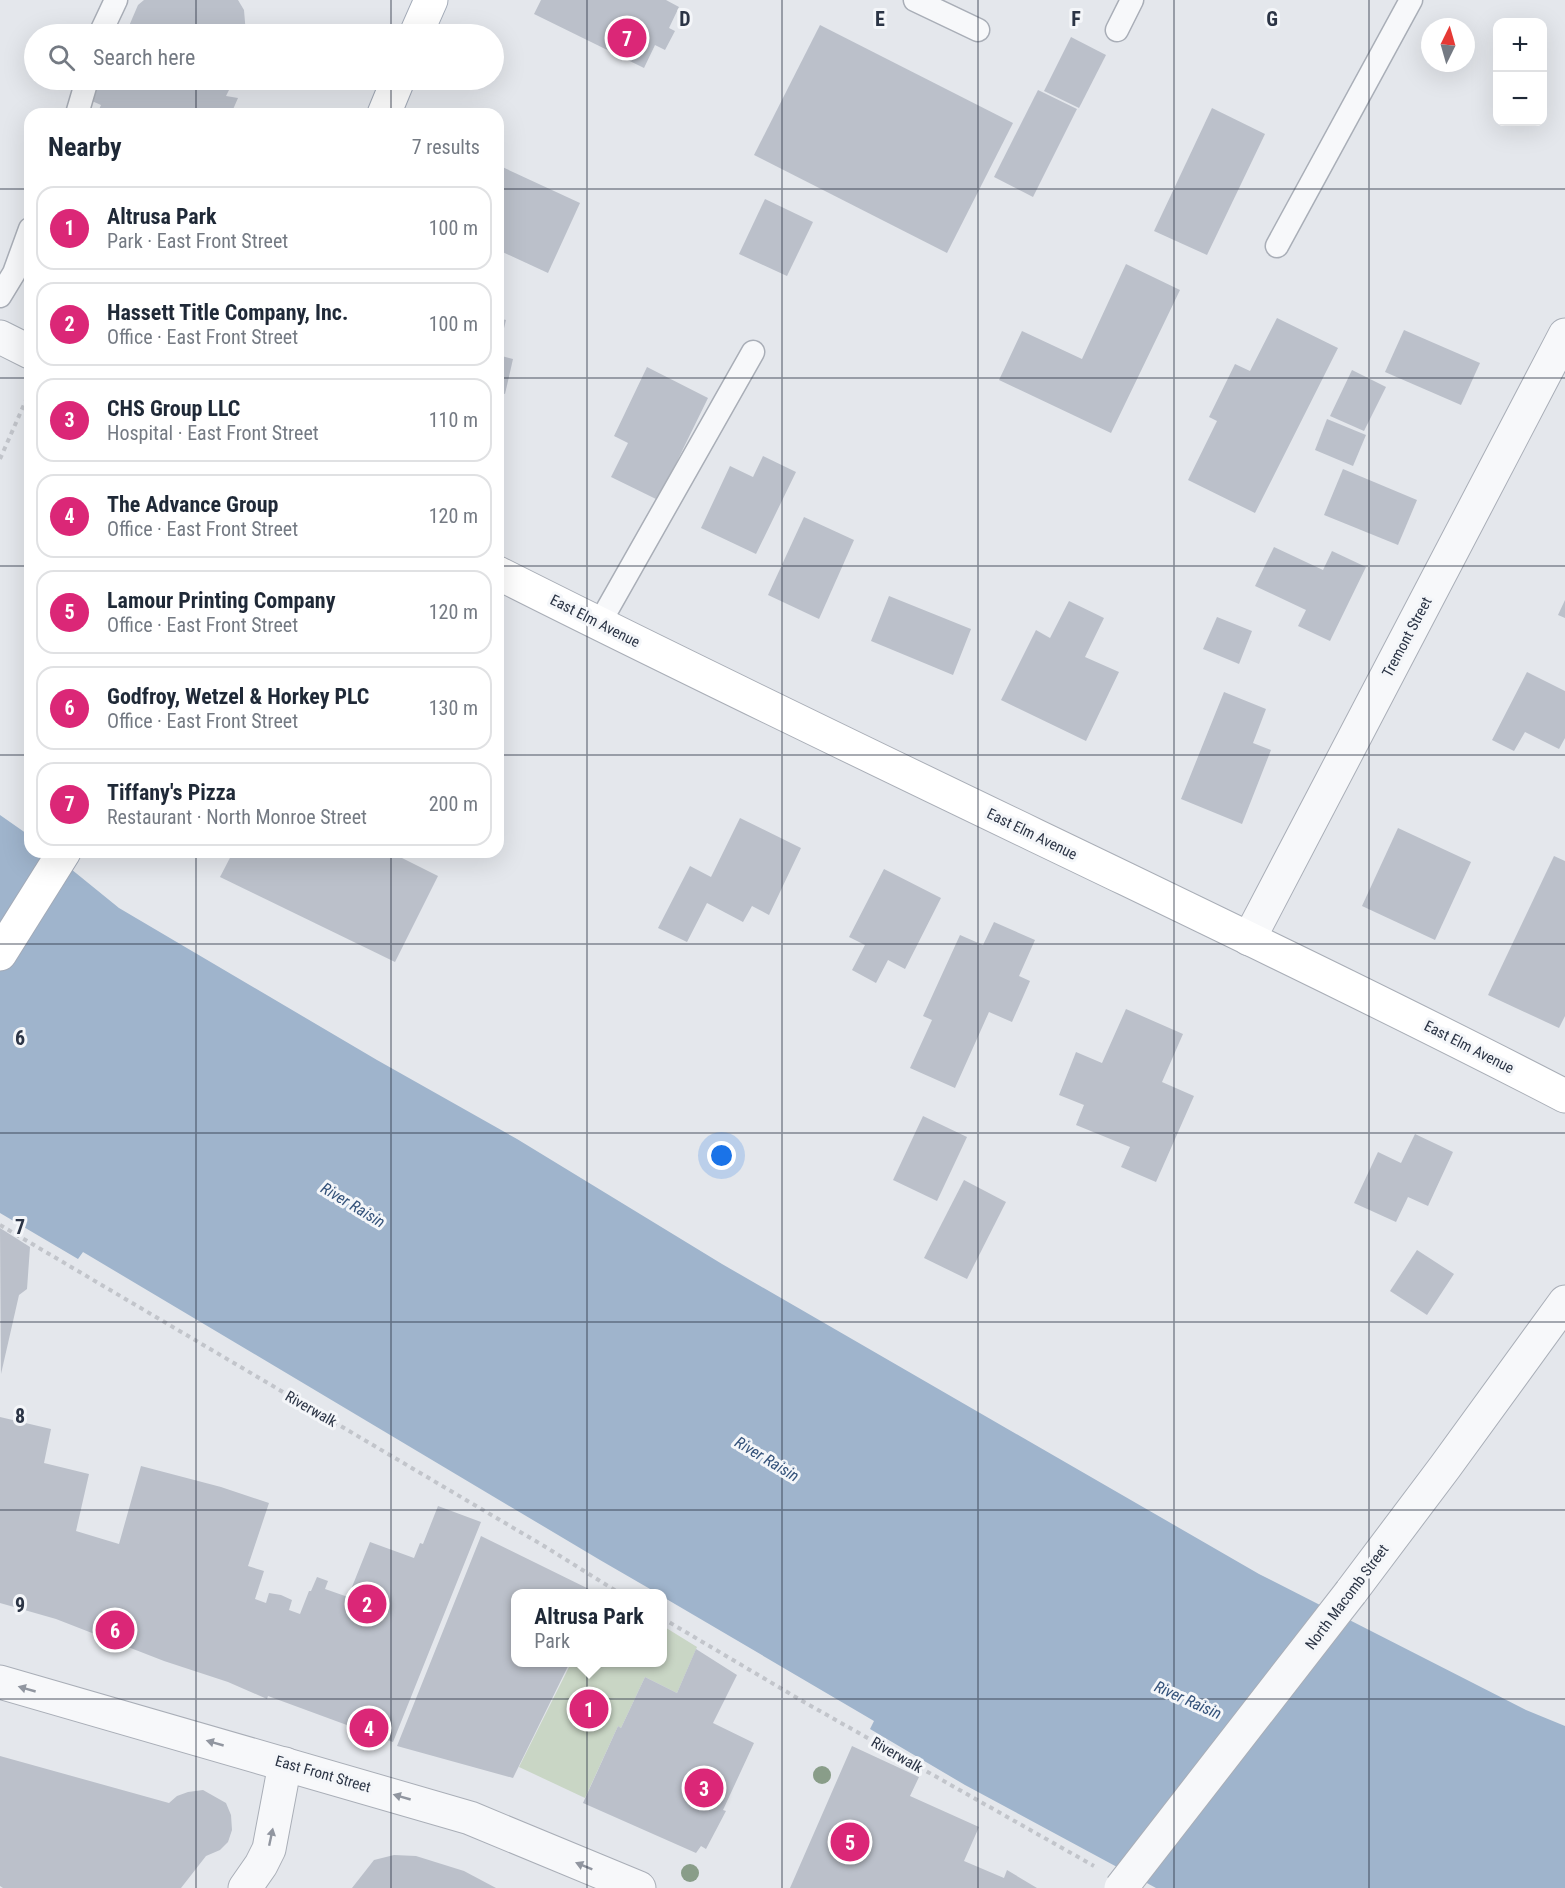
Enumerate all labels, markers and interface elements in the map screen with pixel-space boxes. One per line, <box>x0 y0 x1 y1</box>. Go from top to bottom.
text: D <box>679 7 691 31</box>
text: E <box>875 7 885 31</box>
text: F <box>1071 7 1081 31</box>
text: G <box>1266 7 1278 31</box>
pin: 7 <box>608 15 646 60</box>
north arrow <box>1421 18 1475 72</box>
map controls <box>1493 18 1547 126</box>
button: + <box>1493 18 1547 72</box>
search box <box>24 24 504 90</box>
icon: search <box>45 41 78 74</box>
text: Search here <box>93 45 195 70</box>
button: − <box>1493 72 1547 126</box>
text: Nearby <box>48 132 122 162</box>
text: 7 results <box>412 135 480 159</box>
text: Altrusa Park <box>107 204 217 229</box>
text: 1 <box>64 216 75 240</box>
text: 100 m <box>429 216 478 240</box>
text: Park · East Front Street <box>107 229 288 253</box>
text: Hassett Title Company, Inc. <box>107 300 348 325</box>
text: 2 <box>64 312 75 336</box>
text: 100 m <box>429 312 478 336</box>
text: Office · East Front Street <box>107 325 298 349</box>
text: CHS Group LLC <box>107 396 240 421</box>
text: 3 <box>64 408 75 432</box>
text: 110 m <box>429 408 478 432</box>
text: Hospital · East Front Street <box>107 421 319 445</box>
text: The Advance Group <box>107 492 278 517</box>
text: 4 <box>64 504 75 528</box>
text: 120 m <box>429 504 478 528</box>
text: Office · East Front Street <box>107 517 298 541</box>
text: Lamour Printing Company <box>107 588 335 613</box>
street label: East Elm Avenue <box>547 591 643 651</box>
street label: Tremont Street <box>1378 594 1436 680</box>
text: 5 <box>64 600 75 624</box>
text: 120 m <box>429 600 478 624</box>
text: Office · East Front Street <box>107 613 298 637</box>
text: Godfroy, Wetzel & Horkey PLC <box>107 684 369 709</box>
text: 6 <box>64 696 75 720</box>
text: 130 m <box>429 696 478 720</box>
text: Office · East Front Street <box>107 709 298 733</box>
text: Tiffany's Pizza <box>107 780 236 805</box>
text: 7 <box>64 792 75 816</box>
text: 200 m <box>429 792 478 816</box>
street label: East Elm Avenue <box>984 804 1080 864</box>
text: Restaurant · North Monroe Street <box>107 805 367 829</box>
street label: East Elm Avenue <box>1421 1017 1517 1077</box>
text: 6 <box>15 1026 25 1050</box>
your location <box>707 1141 736 1170</box>
water label: River Raisin <box>318 1178 388 1232</box>
text: 7 <box>15 1215 25 1239</box>
street label: Riverwalk <box>282 1387 340 1431</box>
text: 8 <box>15 1404 25 1428</box>
water label: River Raisin <box>732 1432 802 1486</box>
street label: North Macomb Street <box>1302 1541 1392 1653</box>
pin: 2 <box>348 1582 386 1626</box>
popup <box>511 1589 667 1667</box>
text: 9 <box>15 1593 25 1617</box>
text: Altrusa Park <box>534 1604 644 1629</box>
pin: 6 <box>96 1608 134 1652</box>
text: Park <box>534 1629 570 1653</box>
water label: River Raisin <box>1152 1677 1224 1723</box>
one-way arrow <box>18 1684 36 1694</box>
pin: 1 <box>570 1686 608 1732</box>
pin: 4 <box>350 1706 388 1750</box>
street label: Riverwalk <box>868 1733 926 1777</box>
one-way arrow <box>206 1738 224 1747</box>
street label: East Front Street <box>273 1752 373 1796</box>
pin: 3 <box>684 1766 724 1810</box>
one-way arrow <box>393 1792 411 1801</box>
pin: 5 <box>830 1820 870 1864</box>
one-way arrow <box>267 1827 276 1846</box>
one-way arrow <box>575 1861 593 1871</box>

